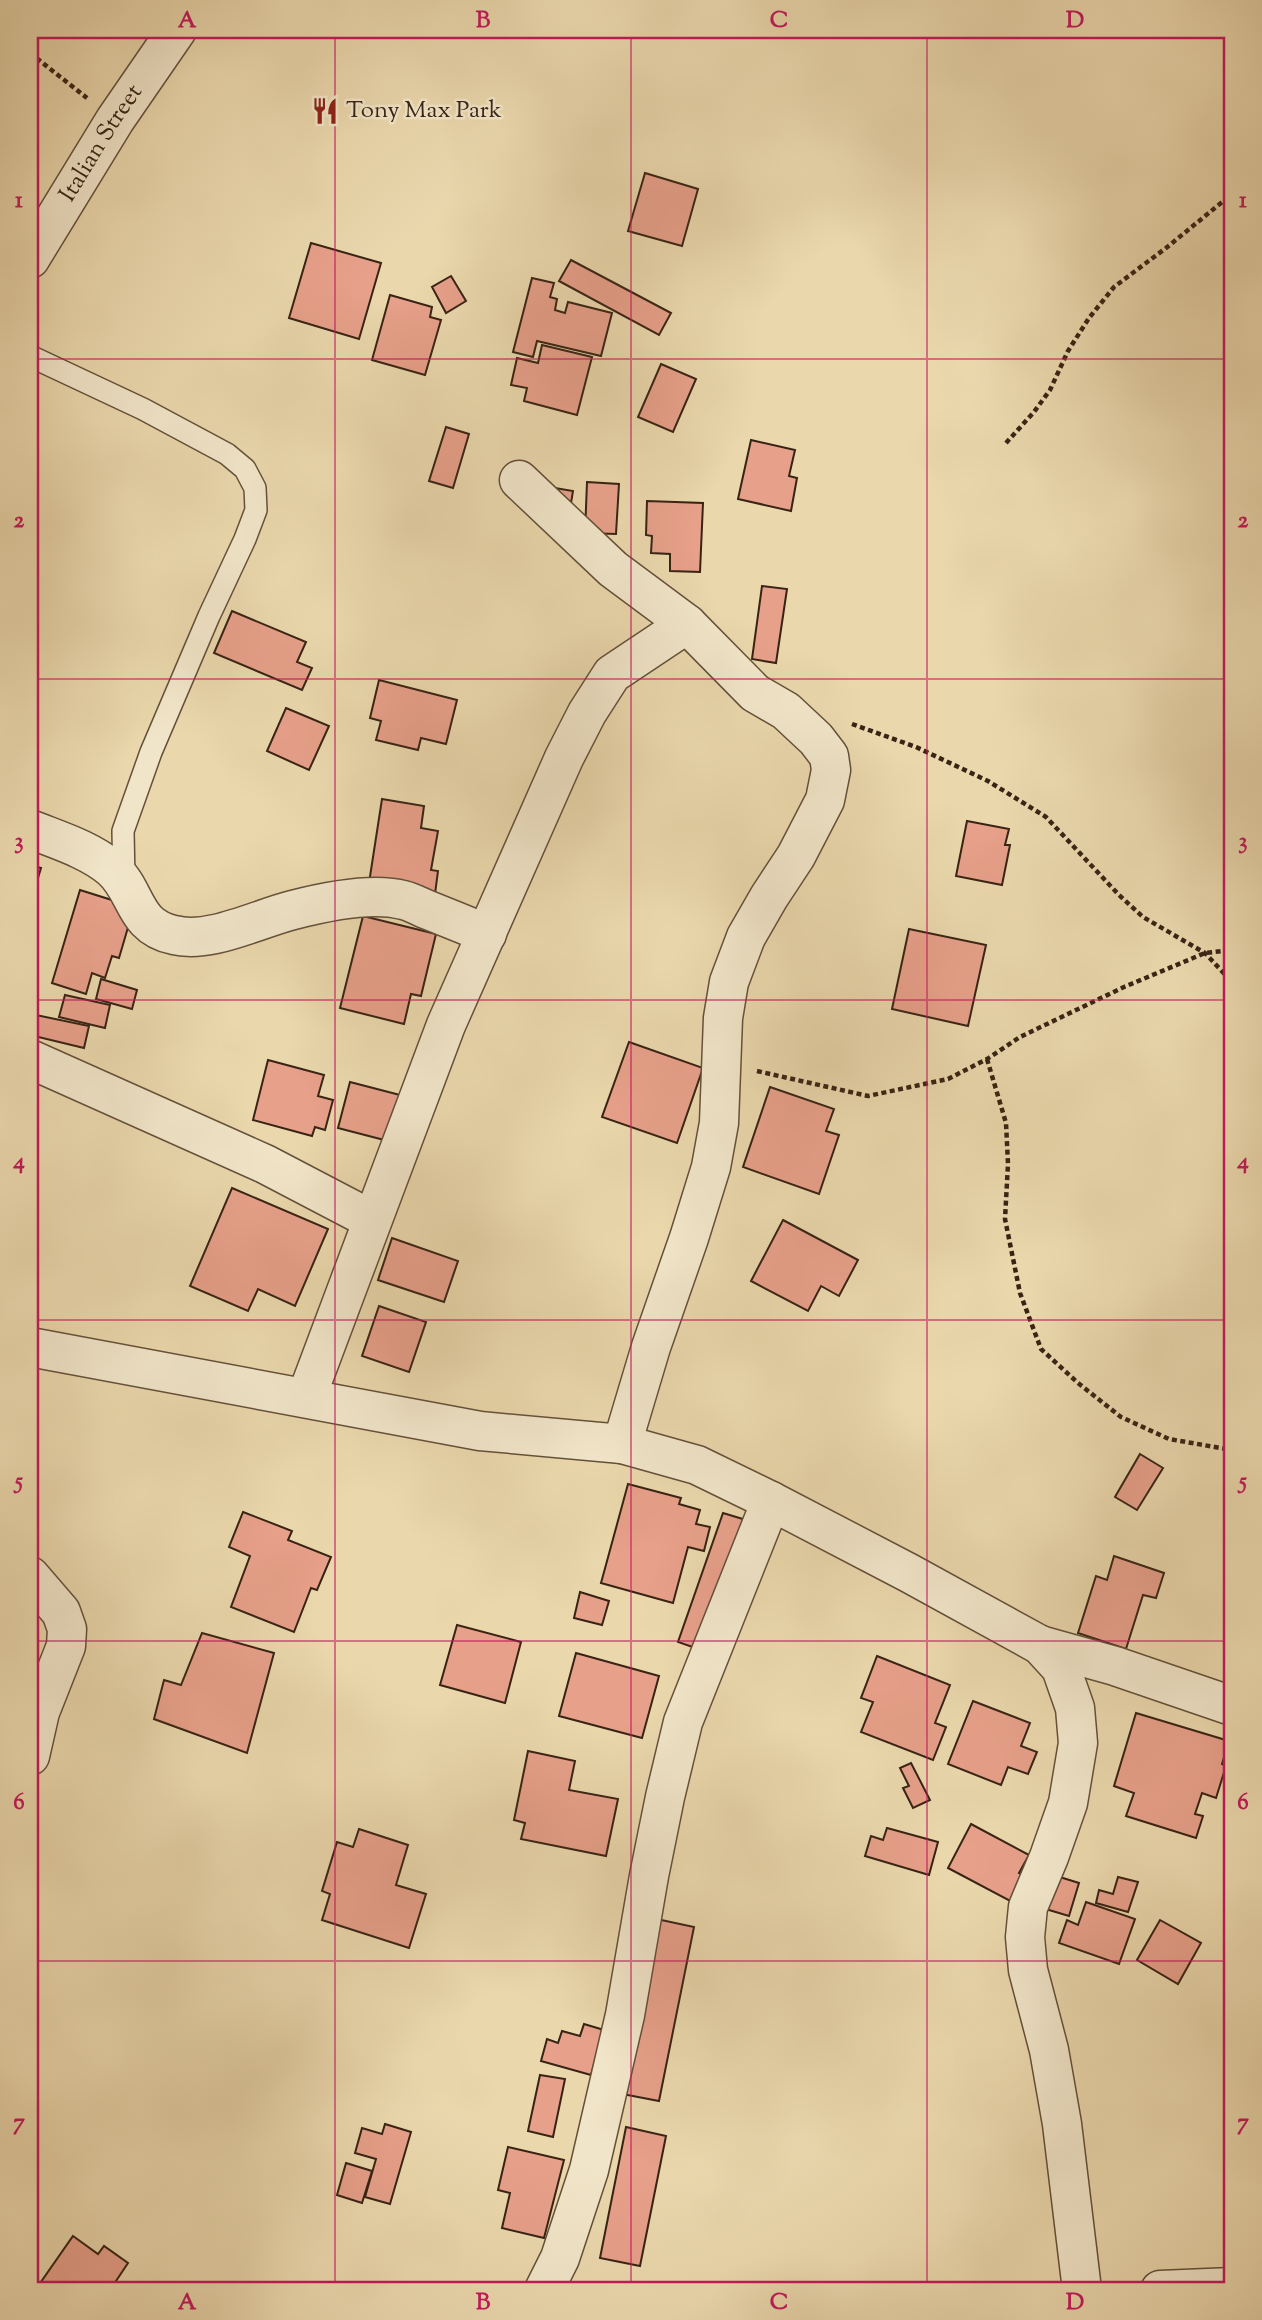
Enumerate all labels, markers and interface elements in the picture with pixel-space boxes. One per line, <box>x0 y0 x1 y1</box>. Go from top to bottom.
text: A <box>178 5 197 38</box>
text: B <box>476 5 491 38</box>
text: C <box>770 5 788 38</box>
text: D <box>1066 5 1084 38</box>
street label: Italian Street <box>52 78 151 209</box>
place label: Tony Max Park <box>346 94 502 128</box>
restaurant icon: Tony Max Park <box>310 96 340 126</box>
text: 1 <box>15 185 23 218</box>
text: 1 <box>1239 185 1247 218</box>
text: 2 <box>14 505 25 538</box>
text: 2 <box>1238 505 1249 538</box>
text: 3 <box>14 826 24 859</box>
text: 3 <box>1238 826 1248 859</box>
text: 4 <box>12 1146 25 1179</box>
text: 4 <box>1236 1146 1249 1179</box>
text: 5 <box>13 1466 23 1499</box>
text: 5 <box>1237 1466 1247 1499</box>
text: 6 <box>13 1787 25 1820</box>
text: 6 <box>1237 1787 1249 1820</box>
text: 7 <box>13 2107 25 2140</box>
text: 7 <box>1237 2107 1249 2140</box>
text: A <box>178 2287 197 2320</box>
text: B <box>476 2287 491 2320</box>
text: C <box>770 2287 788 2320</box>
text: D <box>1066 2287 1084 2320</box>

